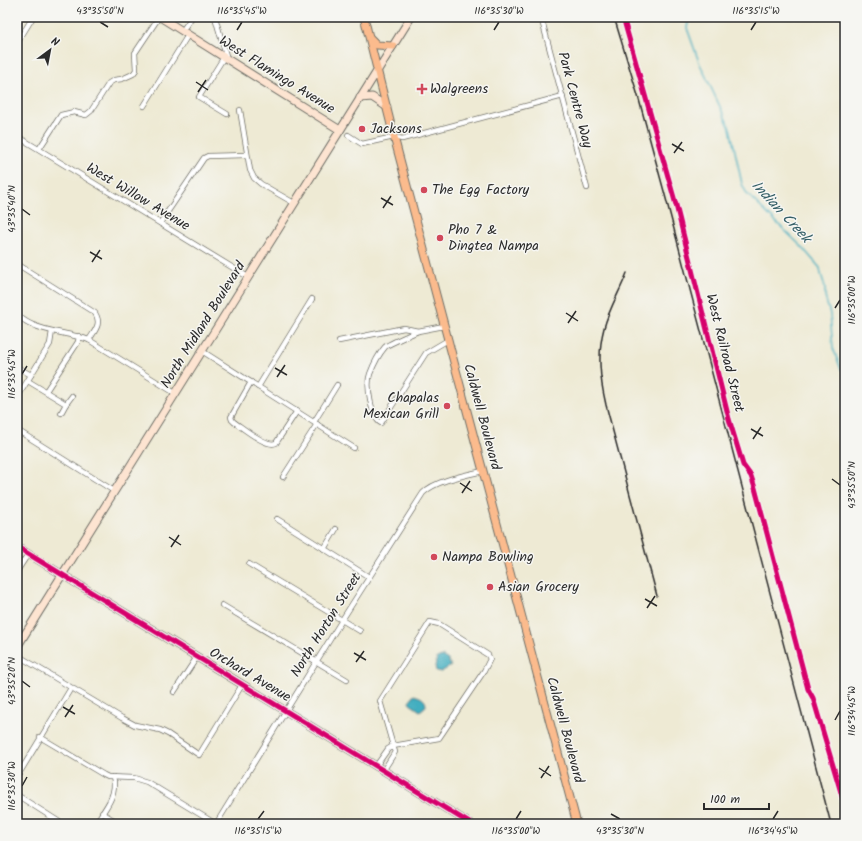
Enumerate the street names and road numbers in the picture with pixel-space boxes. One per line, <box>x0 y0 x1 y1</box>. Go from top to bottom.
street label: West Flamingo Avenue <box>215 30 340 120</box>
street label: Park Centre Way <box>552 49 599 151</box>
street label: West Willow Avenue <box>82 157 195 237</box>
street label: North Midland Boulevard <box>155 256 252 393</box>
street label: West Railroad Street <box>700 291 750 415</box>
street label: Caldwell Boulevard <box>457 361 507 474</box>
street label: North Horton Street <box>285 568 367 682</box>
street label: Orchard Avenue <box>205 642 296 708</box>
street label: Caldwell Boulevard <box>540 674 590 787</box>

